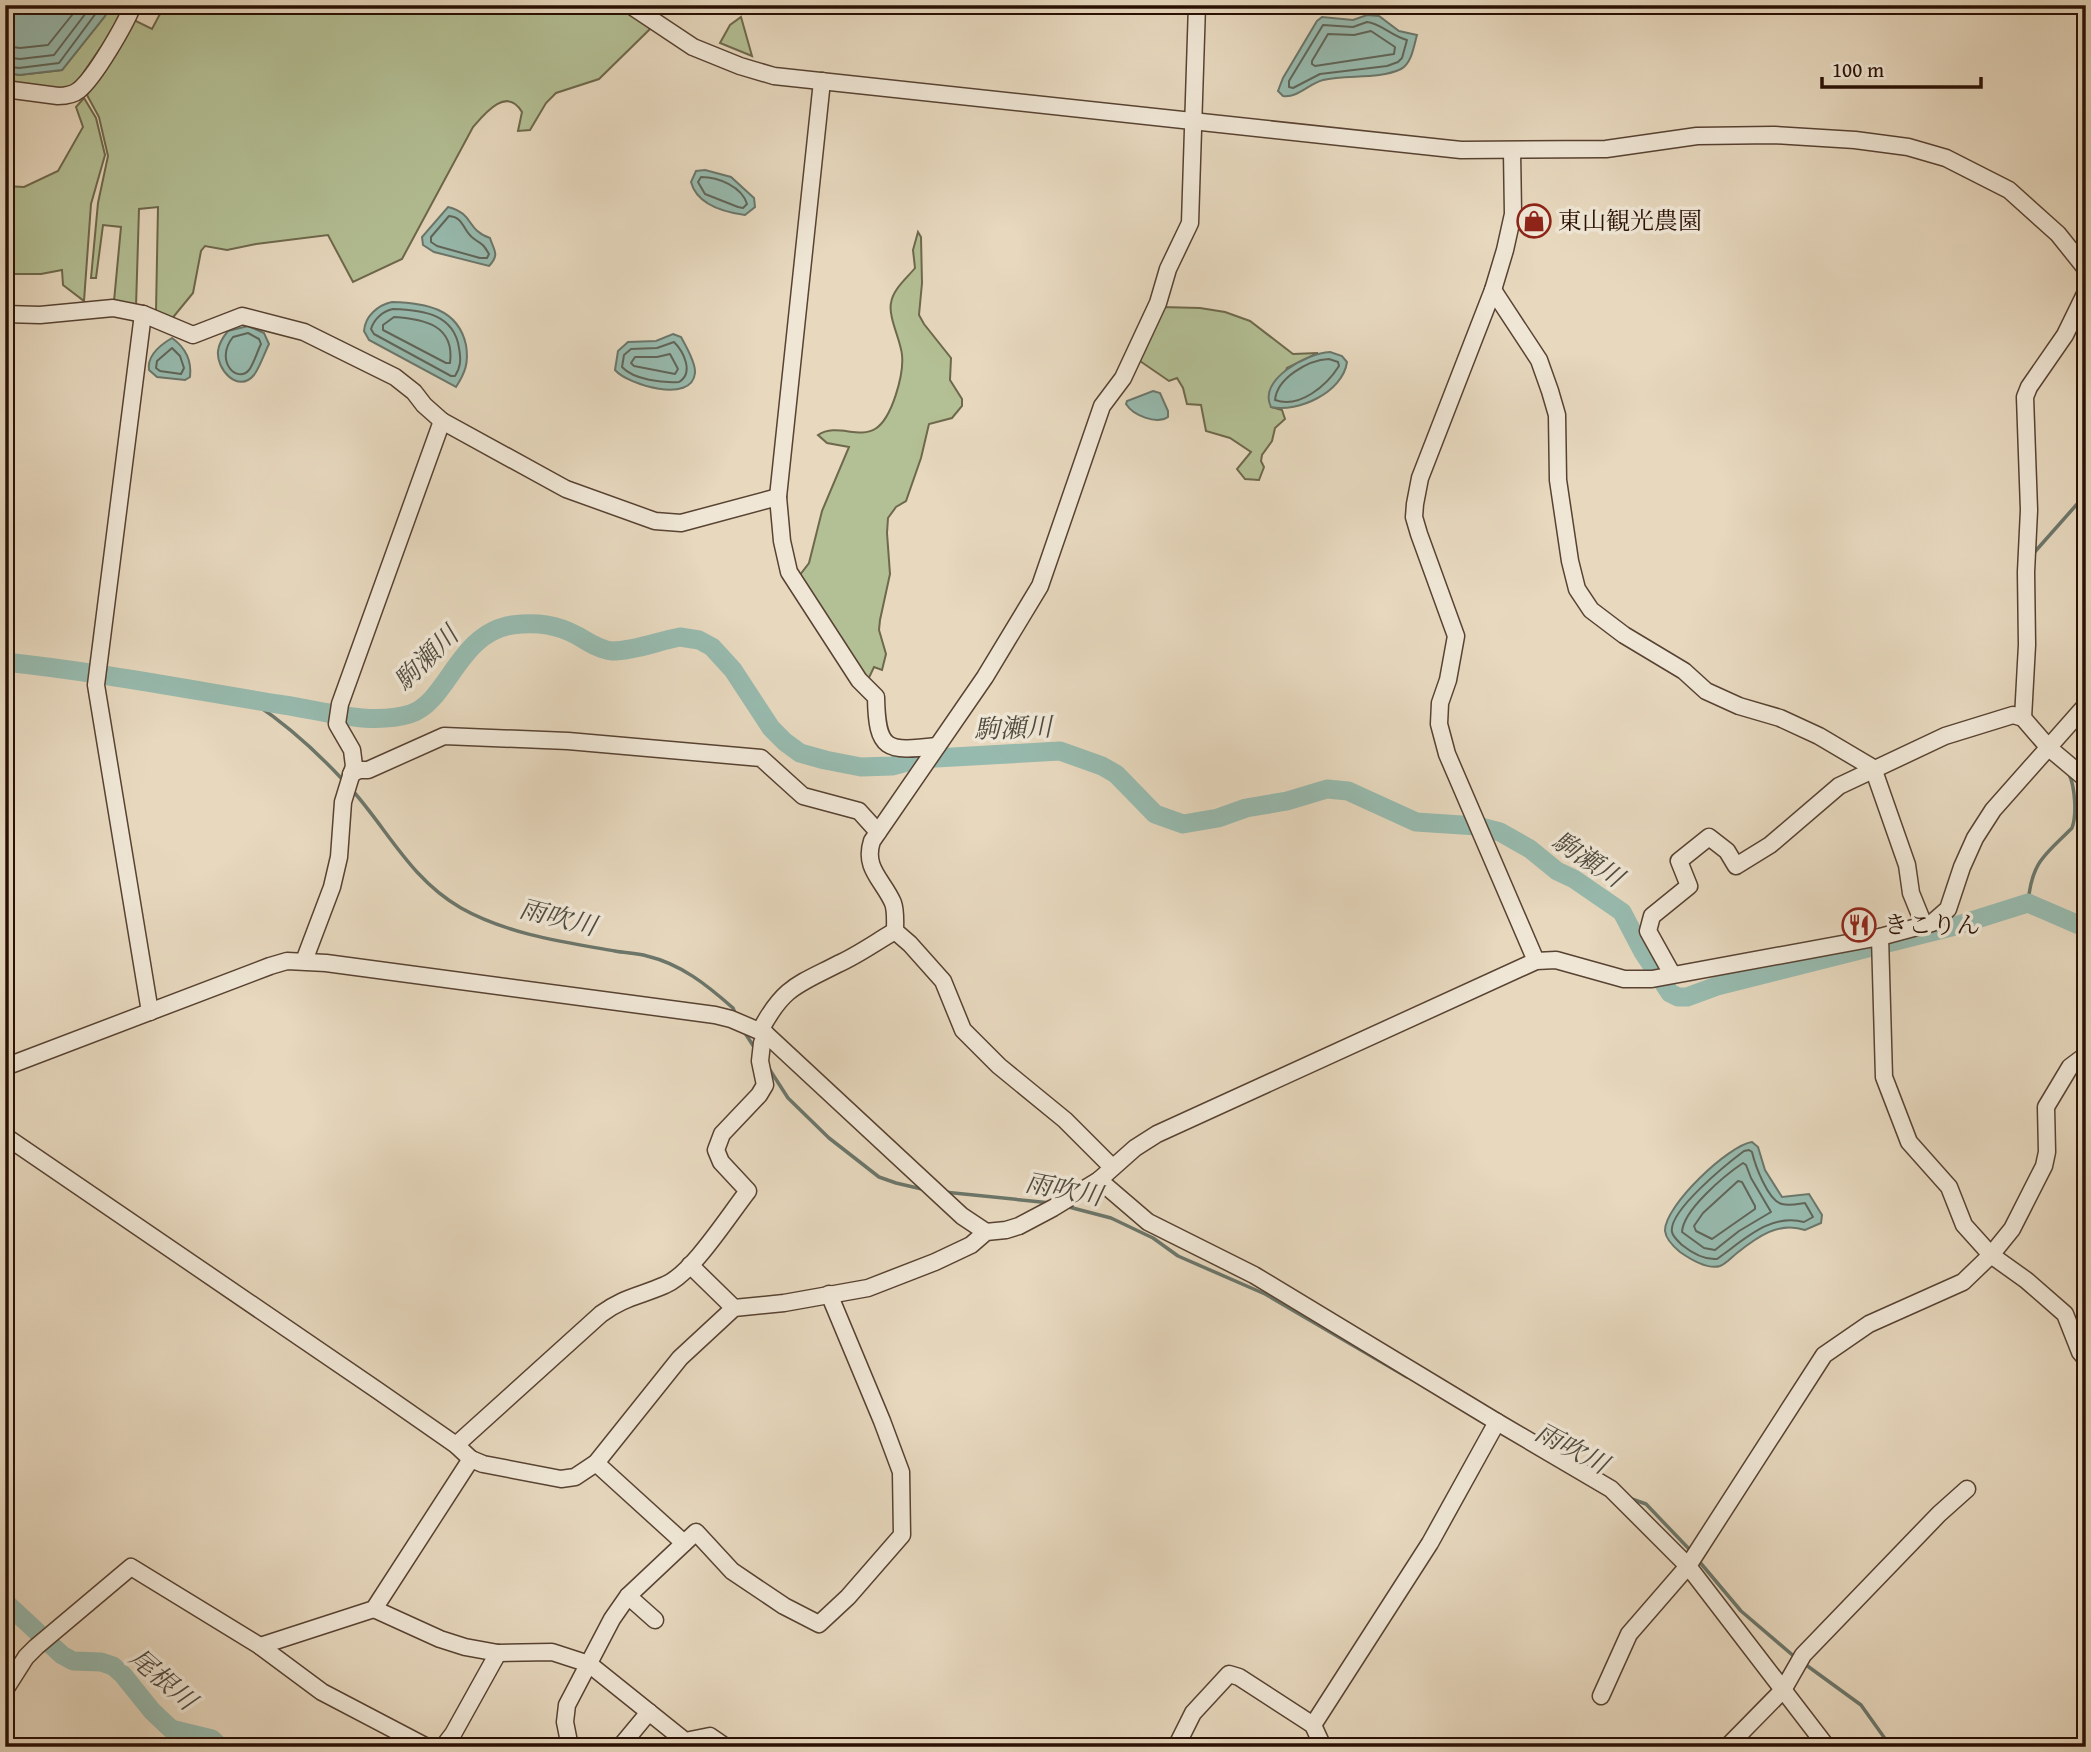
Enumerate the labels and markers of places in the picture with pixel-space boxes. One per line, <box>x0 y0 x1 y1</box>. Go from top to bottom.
shop icon: 東山観光農園 <box>1515 202 1553 240</box>
place label: 東山観光農園 <box>1558 203 1702 238</box>
restaurant icon: きこりん <box>1840 906 1878 944</box>
place label: きこりん <box>1884 907 1980 942</box>

